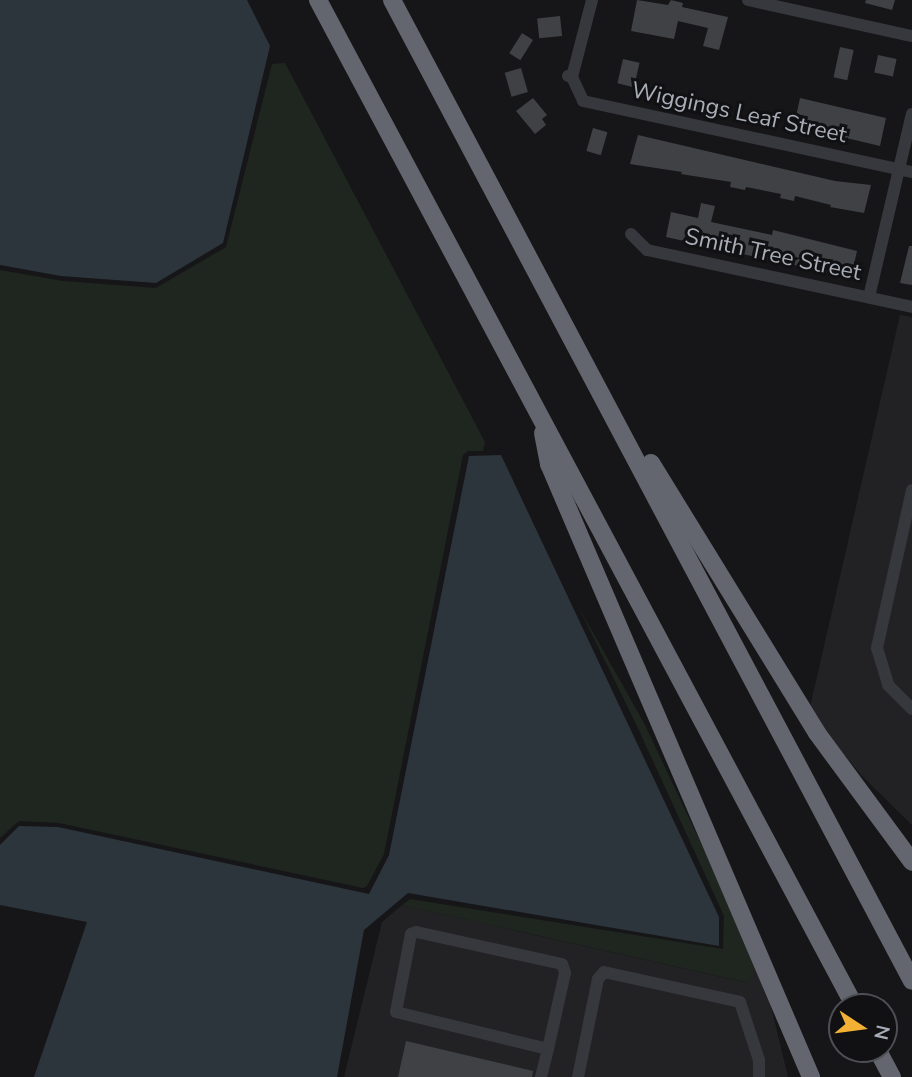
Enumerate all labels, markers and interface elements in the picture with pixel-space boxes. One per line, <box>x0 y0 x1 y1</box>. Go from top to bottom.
street label: Wiggings Leaf Street <box>629 77 849 149</box>
street label: Smith Tree Street <box>682 223 864 287</box>
north arrow <box>828 993 898 1063</box>
text: N <box>867 1022 896 1042</box>

